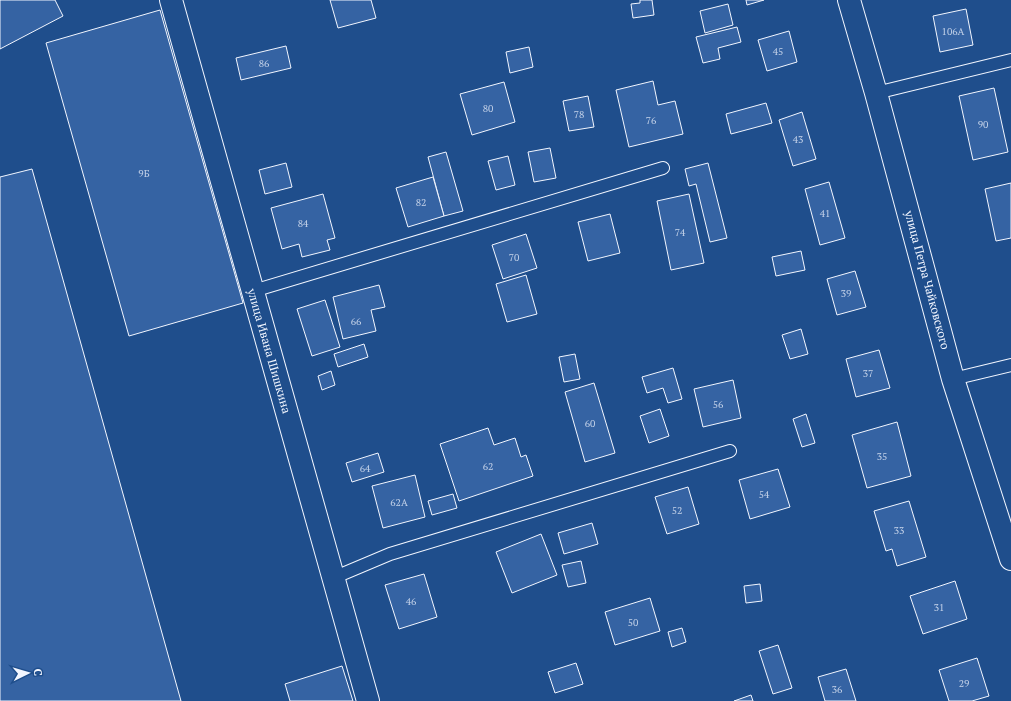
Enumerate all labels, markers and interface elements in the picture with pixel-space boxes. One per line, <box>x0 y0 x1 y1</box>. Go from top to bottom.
house number: 106А <box>942 25 965 38</box>
house number: 45 <box>773 45 783 58</box>
house number: 86 <box>259 57 270 70</box>
house number: 80 <box>483 102 493 115</box>
house number: 78 <box>574 108 584 121</box>
house number: 76 <box>646 114 657 127</box>
house number: 90 <box>978 118 988 131</box>
house number: 43 <box>793 133 803 146</box>
house number: 9Б <box>138 167 150 180</box>
house number: 82 <box>416 196 426 209</box>
house number: 41 <box>820 207 830 220</box>
street label: улица Петра Чайковского <box>901 208 953 351</box>
house number: 84 <box>298 217 309 230</box>
house number: 74 <box>675 226 686 239</box>
house number: 70 <box>509 251 519 264</box>
street label: улица Ивана Шишкина <box>244 286 295 415</box>
house number: 39 <box>841 287 851 300</box>
house number: 66 <box>351 315 362 328</box>
house number: 37 <box>863 367 873 380</box>
house number: 56 <box>713 398 724 411</box>
house number: 60 <box>585 417 595 430</box>
house number: 35 <box>877 450 887 463</box>
house number: 62 <box>483 460 493 473</box>
house number: 64 <box>360 462 371 475</box>
house number: 54 <box>759 488 770 501</box>
house number: 62А <box>390 496 408 509</box>
house number: 52 <box>672 504 682 517</box>
house number: 33 <box>894 524 904 537</box>
house number: 46 <box>406 595 417 608</box>
house number: 31 <box>934 601 944 614</box>
house number: 50 <box>628 616 638 629</box>
north arrow <box>8 653 48 693</box>
text: С <box>31 668 45 676</box>
house number: 29 <box>959 677 969 690</box>
house number: 36 <box>832 683 843 696</box>

